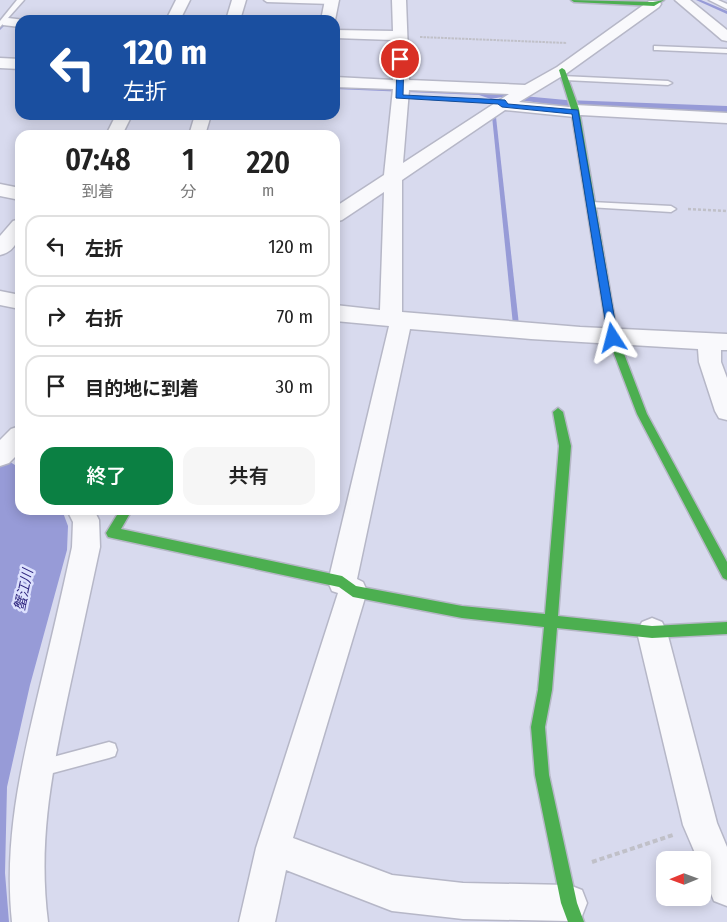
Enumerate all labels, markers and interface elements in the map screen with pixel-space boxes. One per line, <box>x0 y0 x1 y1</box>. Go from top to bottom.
text: 120 m <box>123 31 207 73</box>
icon: left <box>40 35 105 100</box>
pin <box>379 38 421 80</box>
icon: arrive <box>386 45 414 73</box>
text: 左折 <box>123 78 167 105</box>
text: 07:48 <box>65 142 131 178</box>
text: 1 <box>182 142 195 178</box>
text: 220 <box>246 145 290 181</box>
text: m <box>262 181 274 200</box>
text: 到着 <box>82 182 114 201</box>
text: 分 <box>181 182 197 201</box>
icon: left <box>42 232 70 260</box>
text: 120 m <box>268 235 313 258</box>
text: 左折 <box>85 237 123 260</box>
icon: right <box>42 302 70 330</box>
text: 70 m <box>277 305 313 328</box>
text: 右折 <box>85 307 123 330</box>
position arrow <box>586 311 638 363</box>
icon: arrive <box>42 372 70 400</box>
text: 30 m <box>275 375 313 398</box>
text: 目的地に到着 <box>85 377 199 400</box>
button: 終了 <box>40 447 173 505</box>
button: 共有 <box>183 447 315 505</box>
water label: 蟹江川 <box>11 566 37 612</box>
north arrow <box>656 851 711 906</box>
map controls <box>656 851 711 906</box>

